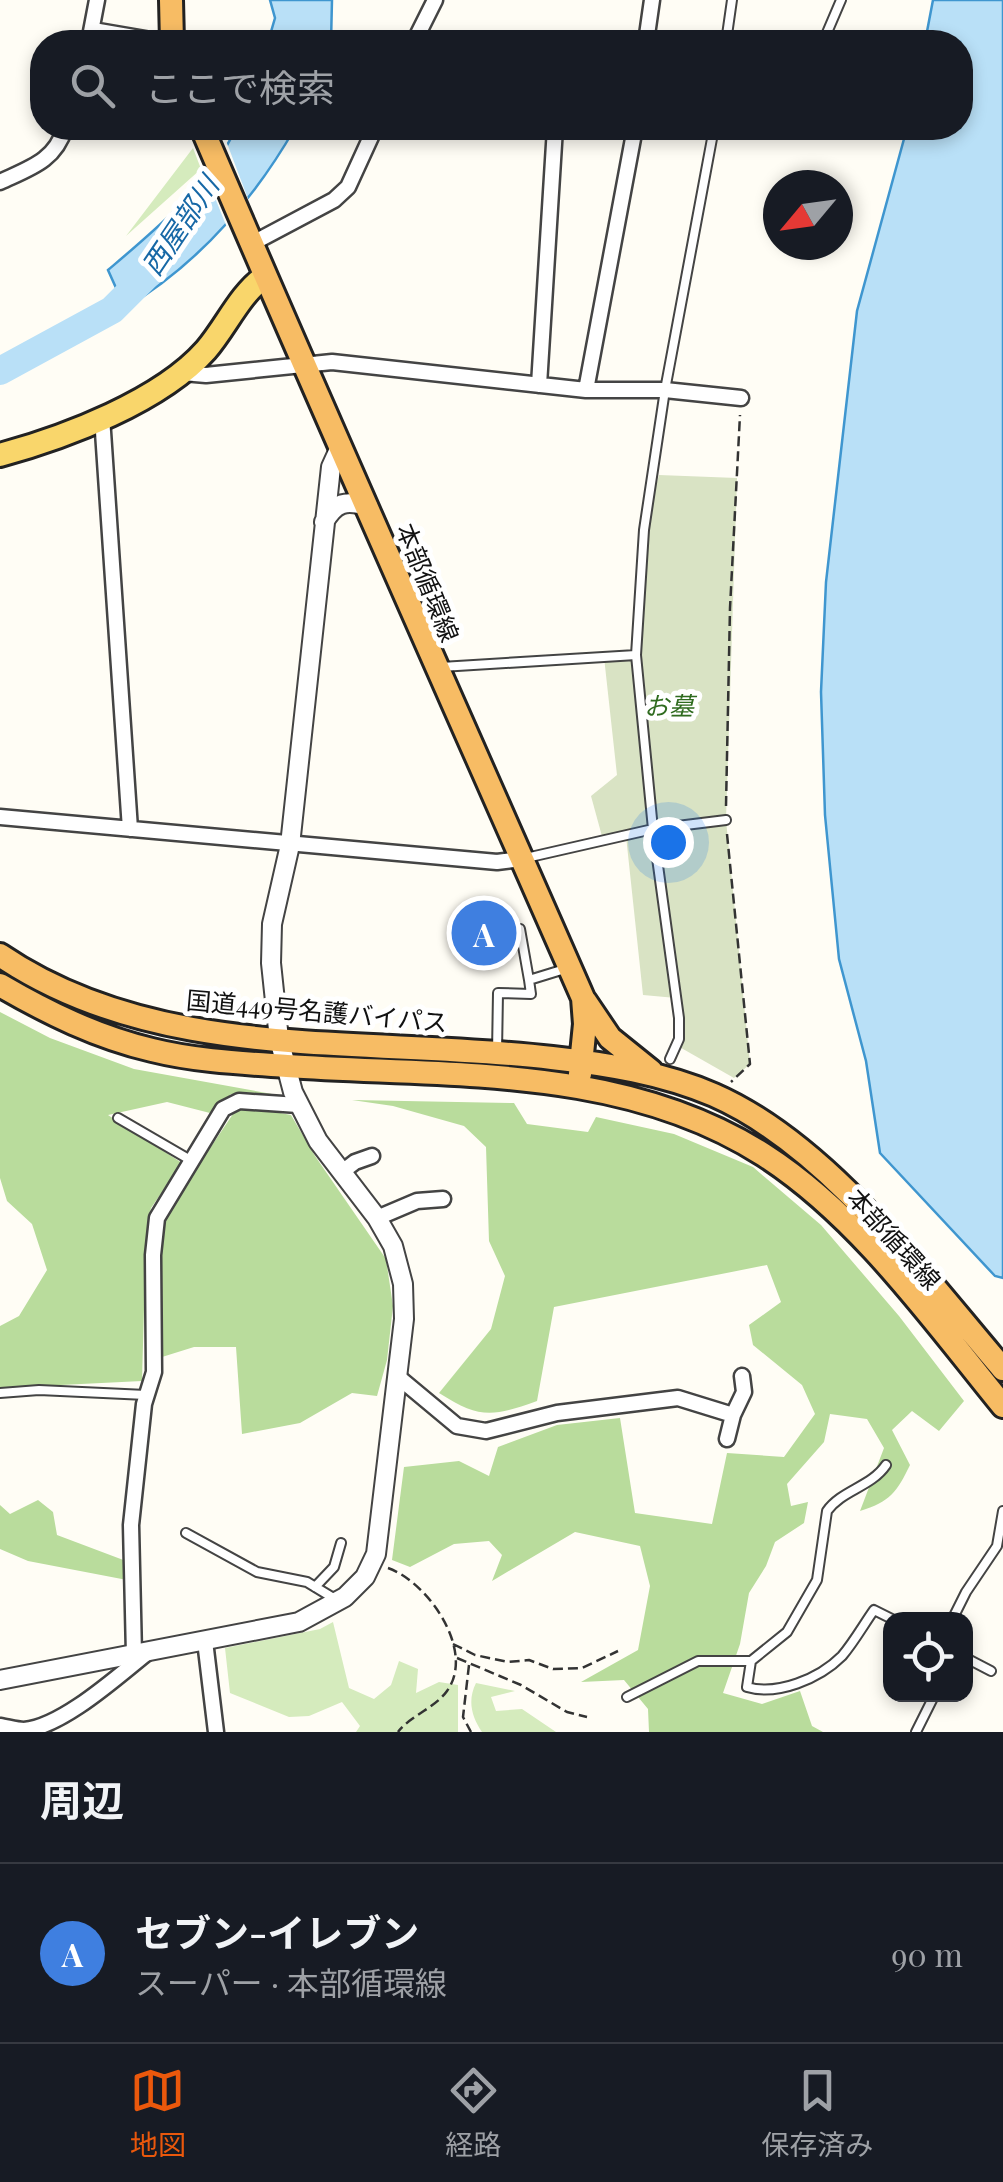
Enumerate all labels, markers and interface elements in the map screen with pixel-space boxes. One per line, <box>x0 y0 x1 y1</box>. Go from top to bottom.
search box <box>30 30 973 140</box>
icon: search <box>65 58 120 113</box>
text: ここで検索 <box>145 61 335 112</box>
water label: 西屋部川 <box>132 166 227 282</box>
north arrow <box>763 170 853 260</box>
street label: 本部循環線 <box>390 518 468 646</box>
park label: お墓 <box>644 688 698 721</box>
your location <box>643 817 694 868</box>
pin: A <box>452 896 516 970</box>
street label: 国道449号名護バイパス <box>185 982 449 1038</box>
street label: 本部循環線 <box>841 1181 949 1295</box>
map controls <box>883 1612 973 1702</box>
button: locate <box>883 1612 973 1702</box>
text: 周辺 <box>40 1771 124 1827</box>
text: セブン-イレブン <box>135 1906 419 1957</box>
text: A <box>62 1932 83 1975</box>
text: 90 m <box>891 1932 963 1975</box>
text: スーパー · 本部循環線 <box>135 1960 447 2003</box>
tab: 地図 <box>130 2063 186 2163</box>
tab: 経路 <box>445 2063 501 2163</box>
tab: 保存済み <box>761 2063 873 2163</box>

